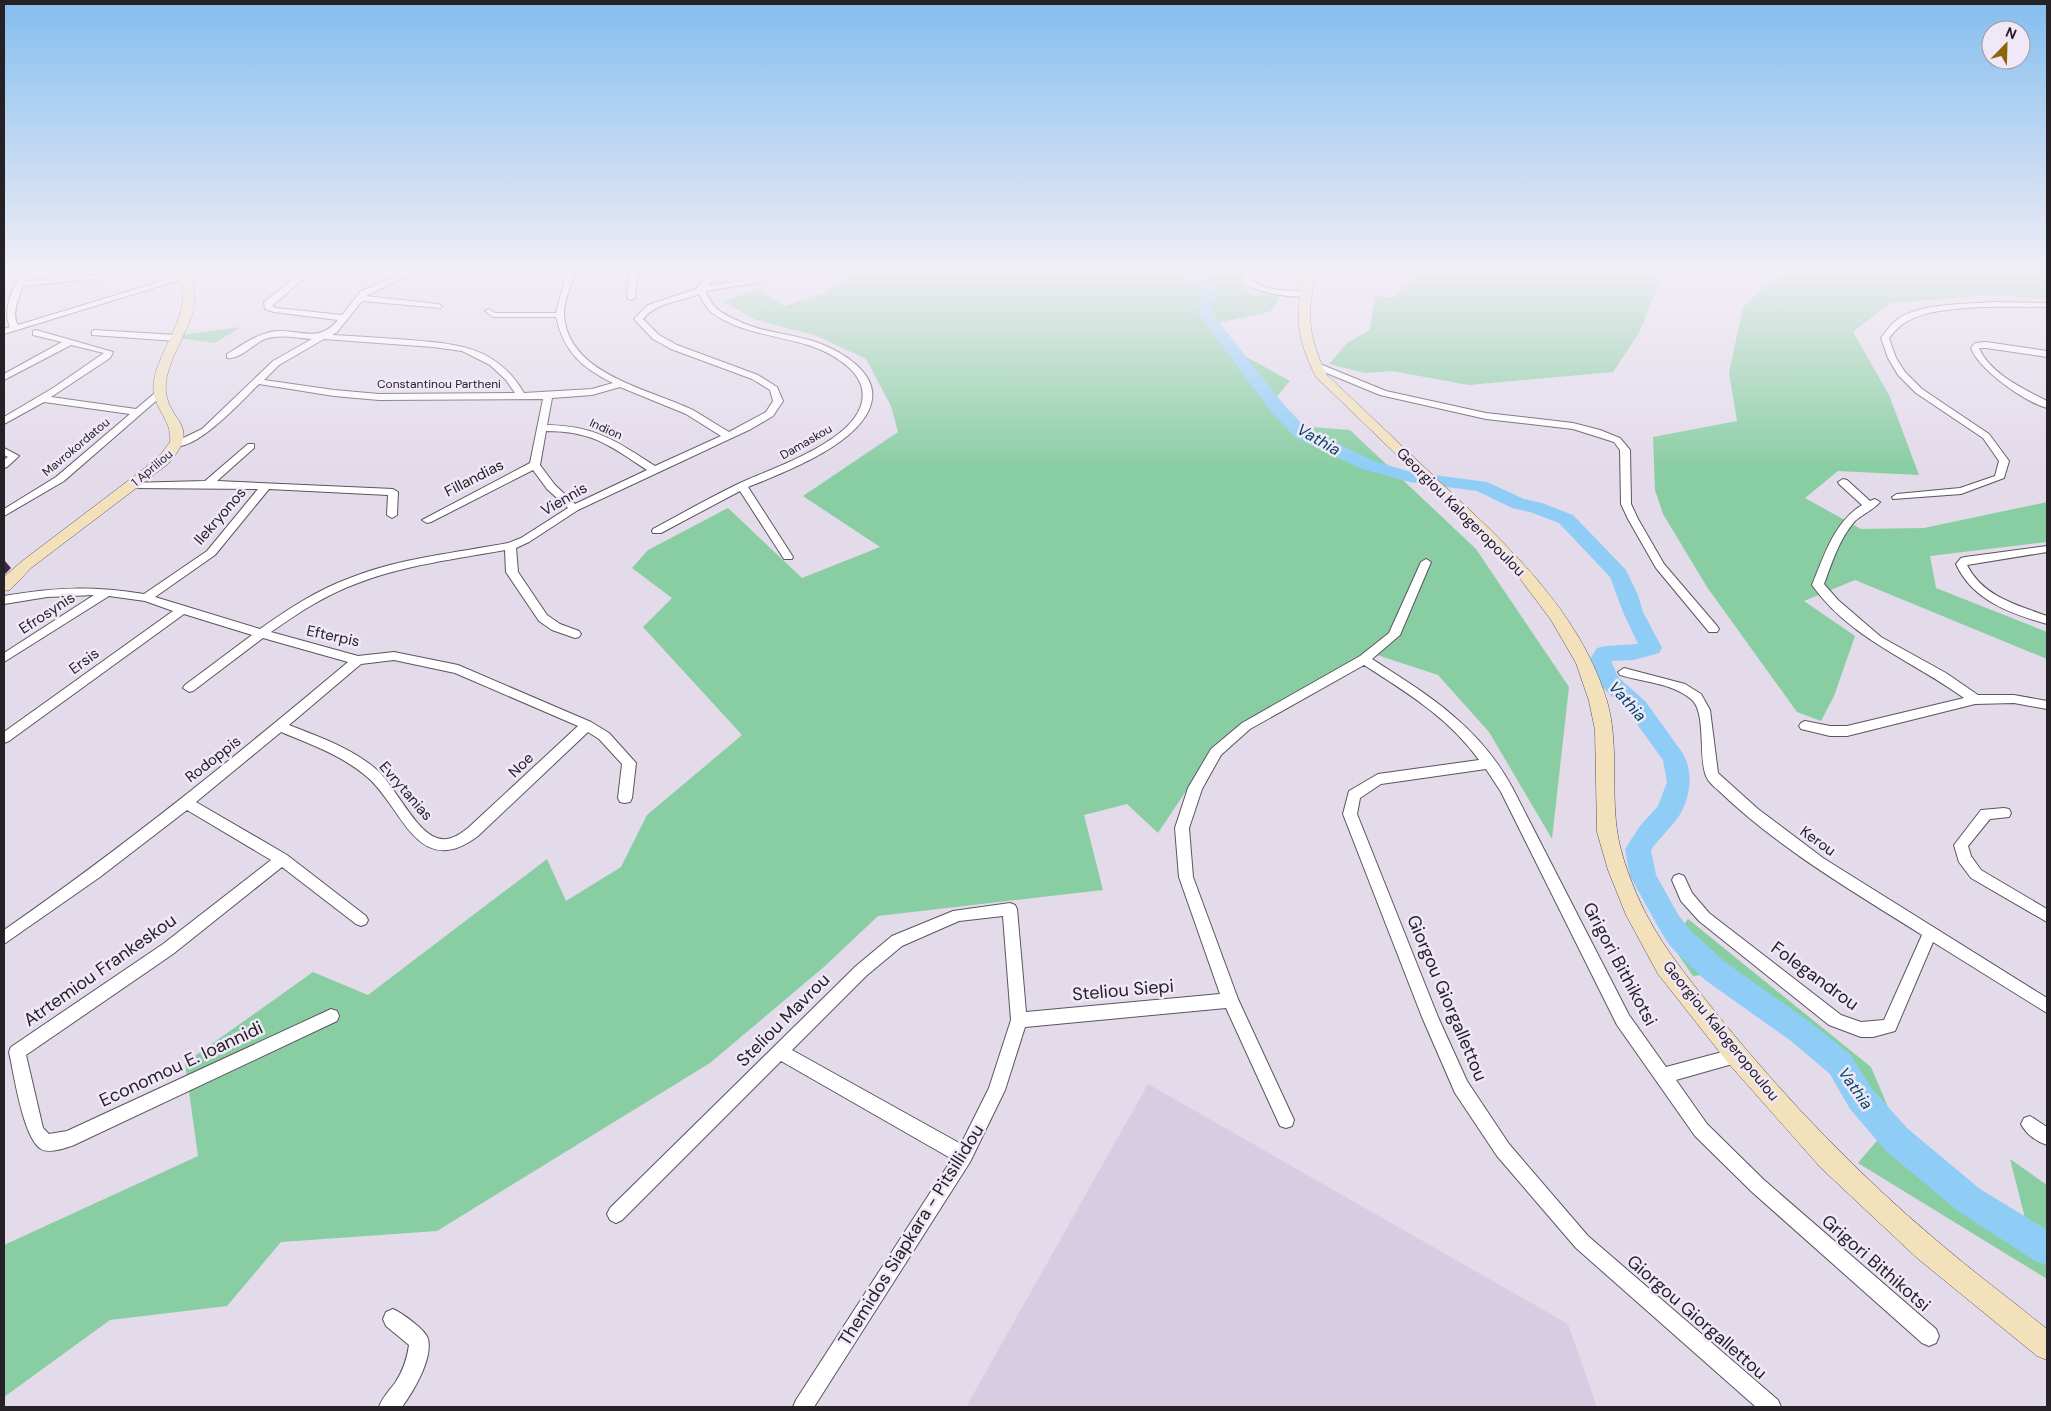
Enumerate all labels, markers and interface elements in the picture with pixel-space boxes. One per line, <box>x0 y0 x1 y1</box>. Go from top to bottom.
north arrow <box>1981 20 2031 70</box>
text: N <box>2003 23 2019 43</box>
street label: Constantinou Partheni <box>377 376 501 392</box>
street label: Mavrokordatou <box>39 414 113 480</box>
street label: Indion <box>587 415 625 443</box>
water label: Vathia <box>1293 419 1344 460</box>
street label: Damaskou <box>777 421 835 463</box>
street label: Georgiou Kalogeropoulou <box>1392 443 1530 581</box>
street label: 1 Apriliou <box>128 446 176 490</box>
street label: Fillandias <box>441 455 507 501</box>
street label: Viennis <box>537 478 591 520</box>
street label: Ilekryonos <box>189 483 251 549</box>
street label: Efrosynis <box>15 587 79 639</box>
street label: Efterpis <box>305 621 361 651</box>
street label: Ersis <box>65 643 103 679</box>
water label: Vathia <box>1604 677 1651 726</box>
street label: Rodoppis <box>181 731 245 787</box>
street label: Noe <box>504 748 538 782</box>
street label: Evrytanias <box>375 757 437 825</box>
street label: Kerou <box>1796 821 1840 861</box>
street label: Grigori Bithikotsi <box>1577 898 1663 1030</box>
street label: Atrtemiou Frankeskou <box>19 908 181 1032</box>
street label: Giorgou Giorgallettou <box>1401 911 1493 1085</box>
street label: Folegandrou <box>1766 936 1864 1016</box>
street label: Georgiou Kalogeropoulou <box>1658 957 1784 1105</box>
street label: Steliou Mavrou <box>731 968 835 1072</box>
street label: Steliou Siepi <box>1071 974 1175 1006</box>
street label: Economou E. Ioannidi <box>95 1016 267 1112</box>
water label: Vathia <box>1834 1063 1878 1114</box>
street label: Themidos Siapkara - Pitsillidou <box>833 1120 989 1350</box>
street label: Grigori Bithikotsi <box>1817 1209 1935 1317</box>
street label: Giorgou Giorgallettou <box>1622 1249 1772 1385</box>

